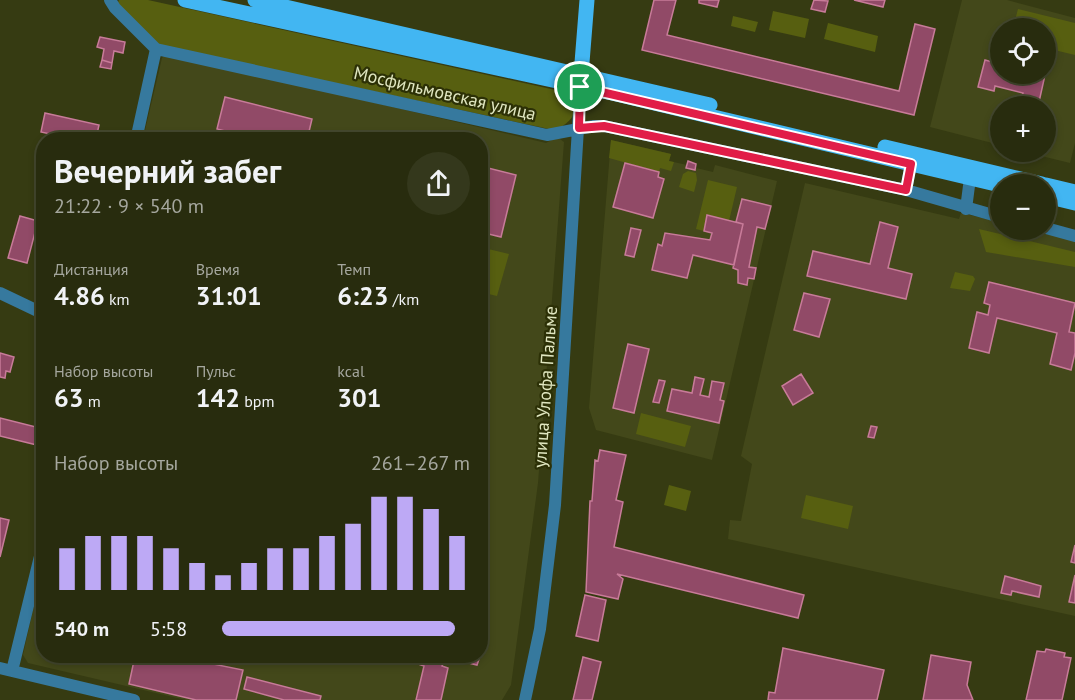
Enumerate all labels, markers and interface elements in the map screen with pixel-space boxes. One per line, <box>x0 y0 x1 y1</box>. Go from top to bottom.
map controls <box>990 18 1056 240</box>
button: locate <box>990 18 1056 84</box>
street label: Мосфильмовская улица <box>352 61 538 125</box>
pin <box>554 61 605 112</box>
icon: arrive <box>563 70 596 103</box>
button: + <box>990 96 1056 162</box>
text: Вечерний забег <box>54 149 281 192</box>
button: share <box>407 152 470 215</box>
button: − <box>990 174 1056 240</box>
text: 21:22 · 9 × 540 m <box>54 193 204 219</box>
text: Дистанция <box>54 259 128 279</box>
text: Время <box>196 259 240 279</box>
text: Темп <box>337 259 371 279</box>
text: 4.86 <box>54 279 105 312</box>
text: 31:01 <box>196 279 262 312</box>
text: 6:23 <box>337 279 389 312</box>
text: km <box>105 289 130 309</box>
text: /km <box>389 289 419 309</box>
street label: улица Улофа Пальме <box>528 305 562 469</box>
text: Набор высоты <box>54 361 153 381</box>
text: Пульс <box>196 361 236 381</box>
text: kcal <box>337 361 365 381</box>
text: 63 <box>54 381 83 414</box>
text: 142 <box>196 381 240 414</box>
text: 301 <box>337 381 382 414</box>
text: m <box>83 391 101 411</box>
text: bpm <box>240 391 274 411</box>
text: Набор высоты <box>54 450 178 476</box>
text: 261–267 m <box>371 450 470 476</box>
text: 540 m <box>54 616 109 642</box>
text: 5:58 <box>150 616 187 642</box>

